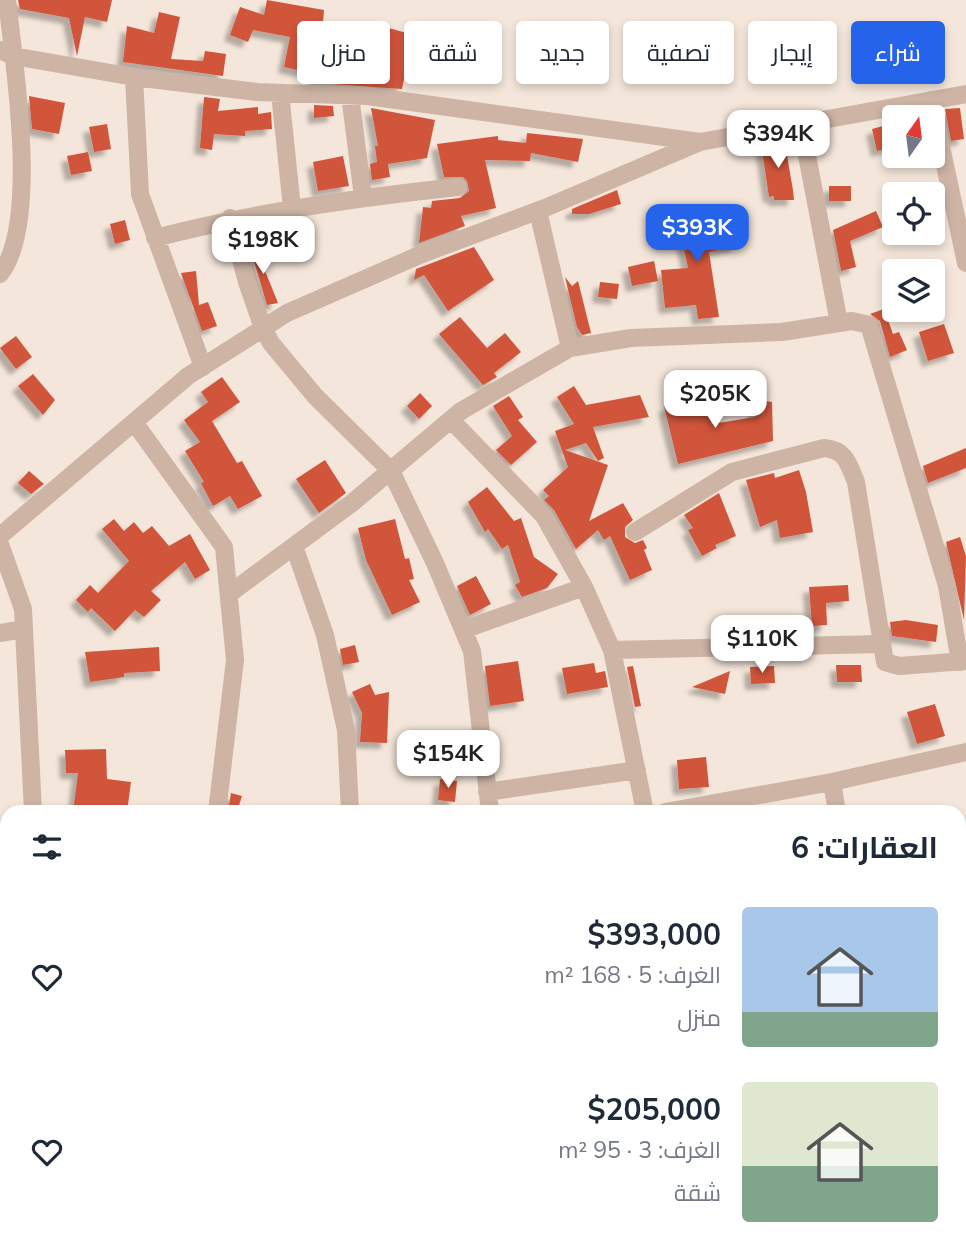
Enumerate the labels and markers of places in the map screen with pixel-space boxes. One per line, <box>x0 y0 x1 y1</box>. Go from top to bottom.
pin: $394K <box>729 110 827 170</box>
pin: $393K <box>648 204 746 264</box>
pin: $198K <box>214 216 312 276</box>
pin: $205K <box>666 370 764 430</box>
pin: $110K <box>713 616 811 675</box>
pin: $154K <box>399 730 497 790</box>

